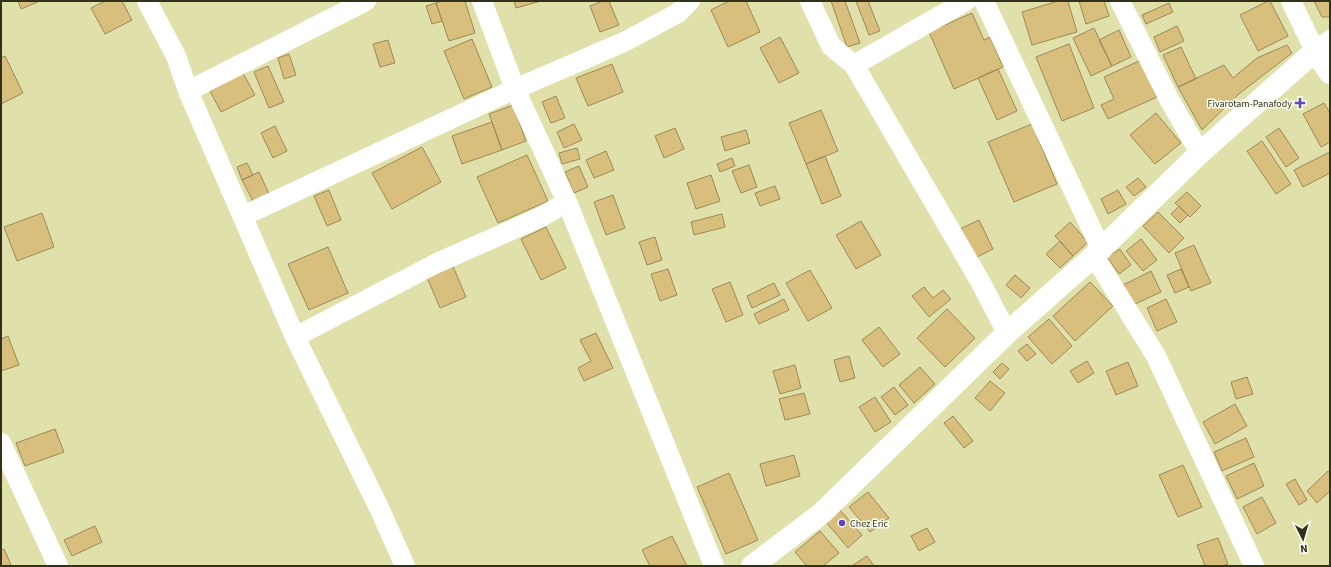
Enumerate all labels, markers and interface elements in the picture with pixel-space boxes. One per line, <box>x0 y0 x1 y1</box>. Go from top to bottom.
place label: Fivarotam-Panafody <box>1208 97 1292 111</box>
marker: Fivarotam-Panafody <box>1295 98 1305 108</box>
place label: Chez Eric <box>850 517 889 531</box>
marker: Chez Eric <box>837 518 847 528</box>
north arrow <box>1283 519 1323 559</box>
text: N <box>1300 541 1308 556</box>

